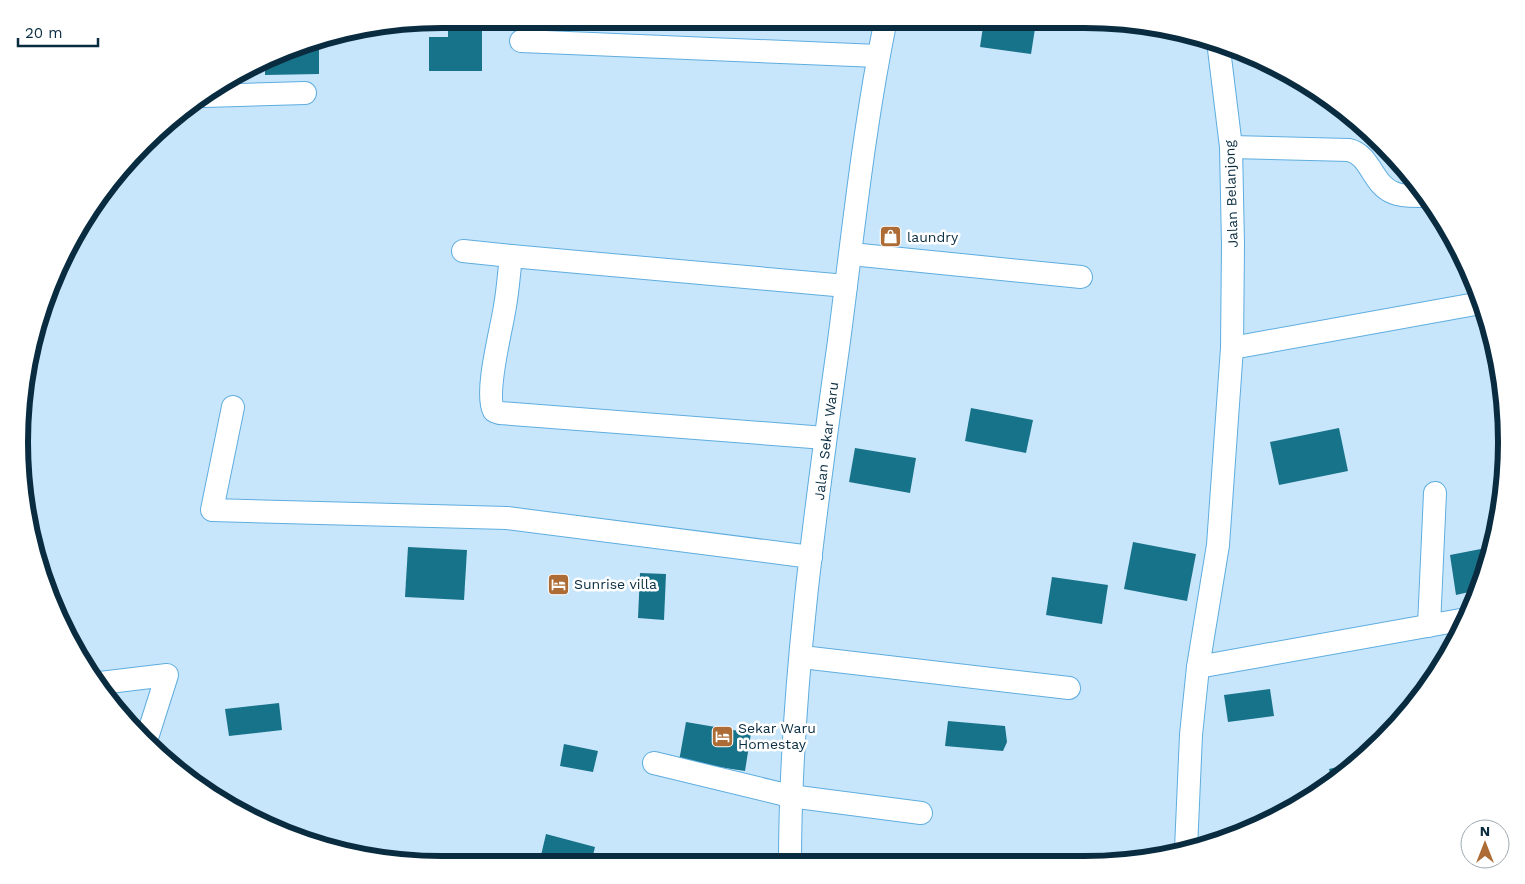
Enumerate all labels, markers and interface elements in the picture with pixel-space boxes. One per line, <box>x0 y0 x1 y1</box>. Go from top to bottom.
scale bar <box>18 15 98 47</box>
text: 20 m <box>25 24 63 42</box>
street label: Jalan Belanjong <box>1221 139 1241 248</box>
shop icon: laundry <box>879 225 903 249</box>
place label: laundry <box>907 229 959 245</box>
street label: Jalan Sekar Waru <box>811 381 841 501</box>
hotel icon: Sunrise villa <box>546 572 570 596</box>
place label: Sunrise villa <box>574 576 657 592</box>
place label: Sekar Waru Homestay <box>738 720 816 752</box>
hotel icon: Sekar Waru Homestay <box>710 724 734 748</box>
north arrow <box>1460 819 1510 869</box>
text: N <box>1480 823 1490 839</box>

